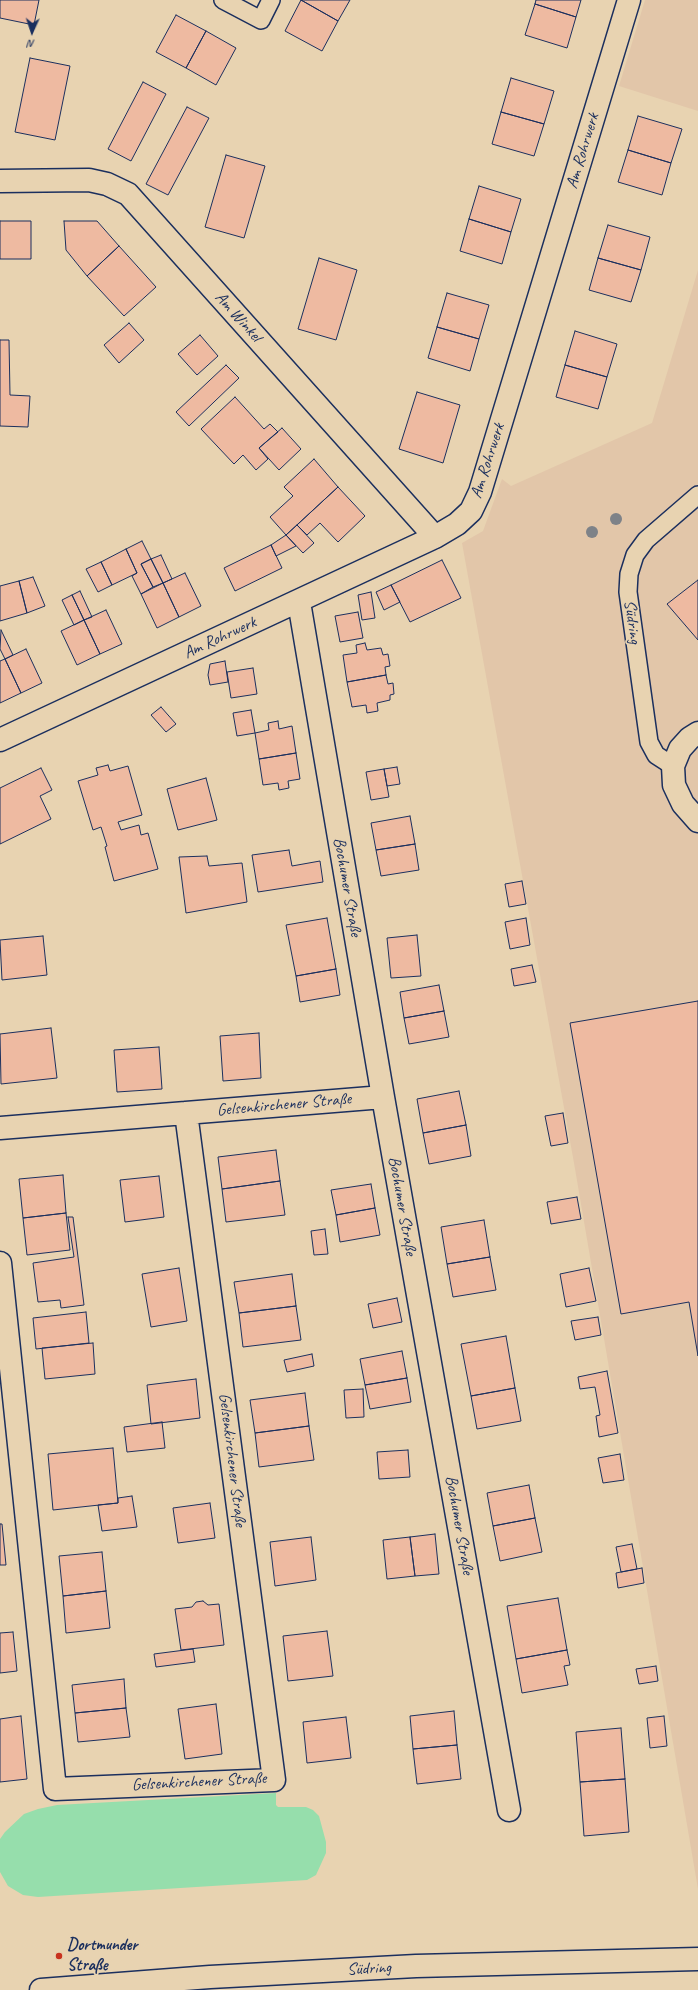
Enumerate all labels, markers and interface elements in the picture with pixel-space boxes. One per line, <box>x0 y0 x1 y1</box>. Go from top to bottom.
north arrow <box>12 12 52 52</box>
text: N <box>28 37 35 51</box>
street label: Am Rohrwerk <box>562 111 604 191</box>
street label: Am Winkel <box>210 288 266 346</box>
street label: Am Rohrwerk <box>466 421 510 501</box>
street label: Südring <box>619 599 645 645</box>
street label: Am Rohrwerk <box>180 612 260 664</box>
street label: Bochumer Straße <box>328 836 366 938</box>
street label: Gelsenkirchener Straße <box>216 1089 352 1121</box>
street label: Bochumer Straße <box>383 1155 421 1257</box>
street label: Gelsenkirchener Straße <box>214 1392 250 1528</box>
street label: Bochumer Straße <box>440 1474 478 1576</box>
street label: Gelsenkirchener Straße <box>131 1768 267 1796</box>
place label: Dortmunder Straße <box>67 1936 137 1976</box>
marker: Dortmunder Straße <box>54 1951 64 1961</box>
street label: Südring <box>346 1958 392 1980</box>

